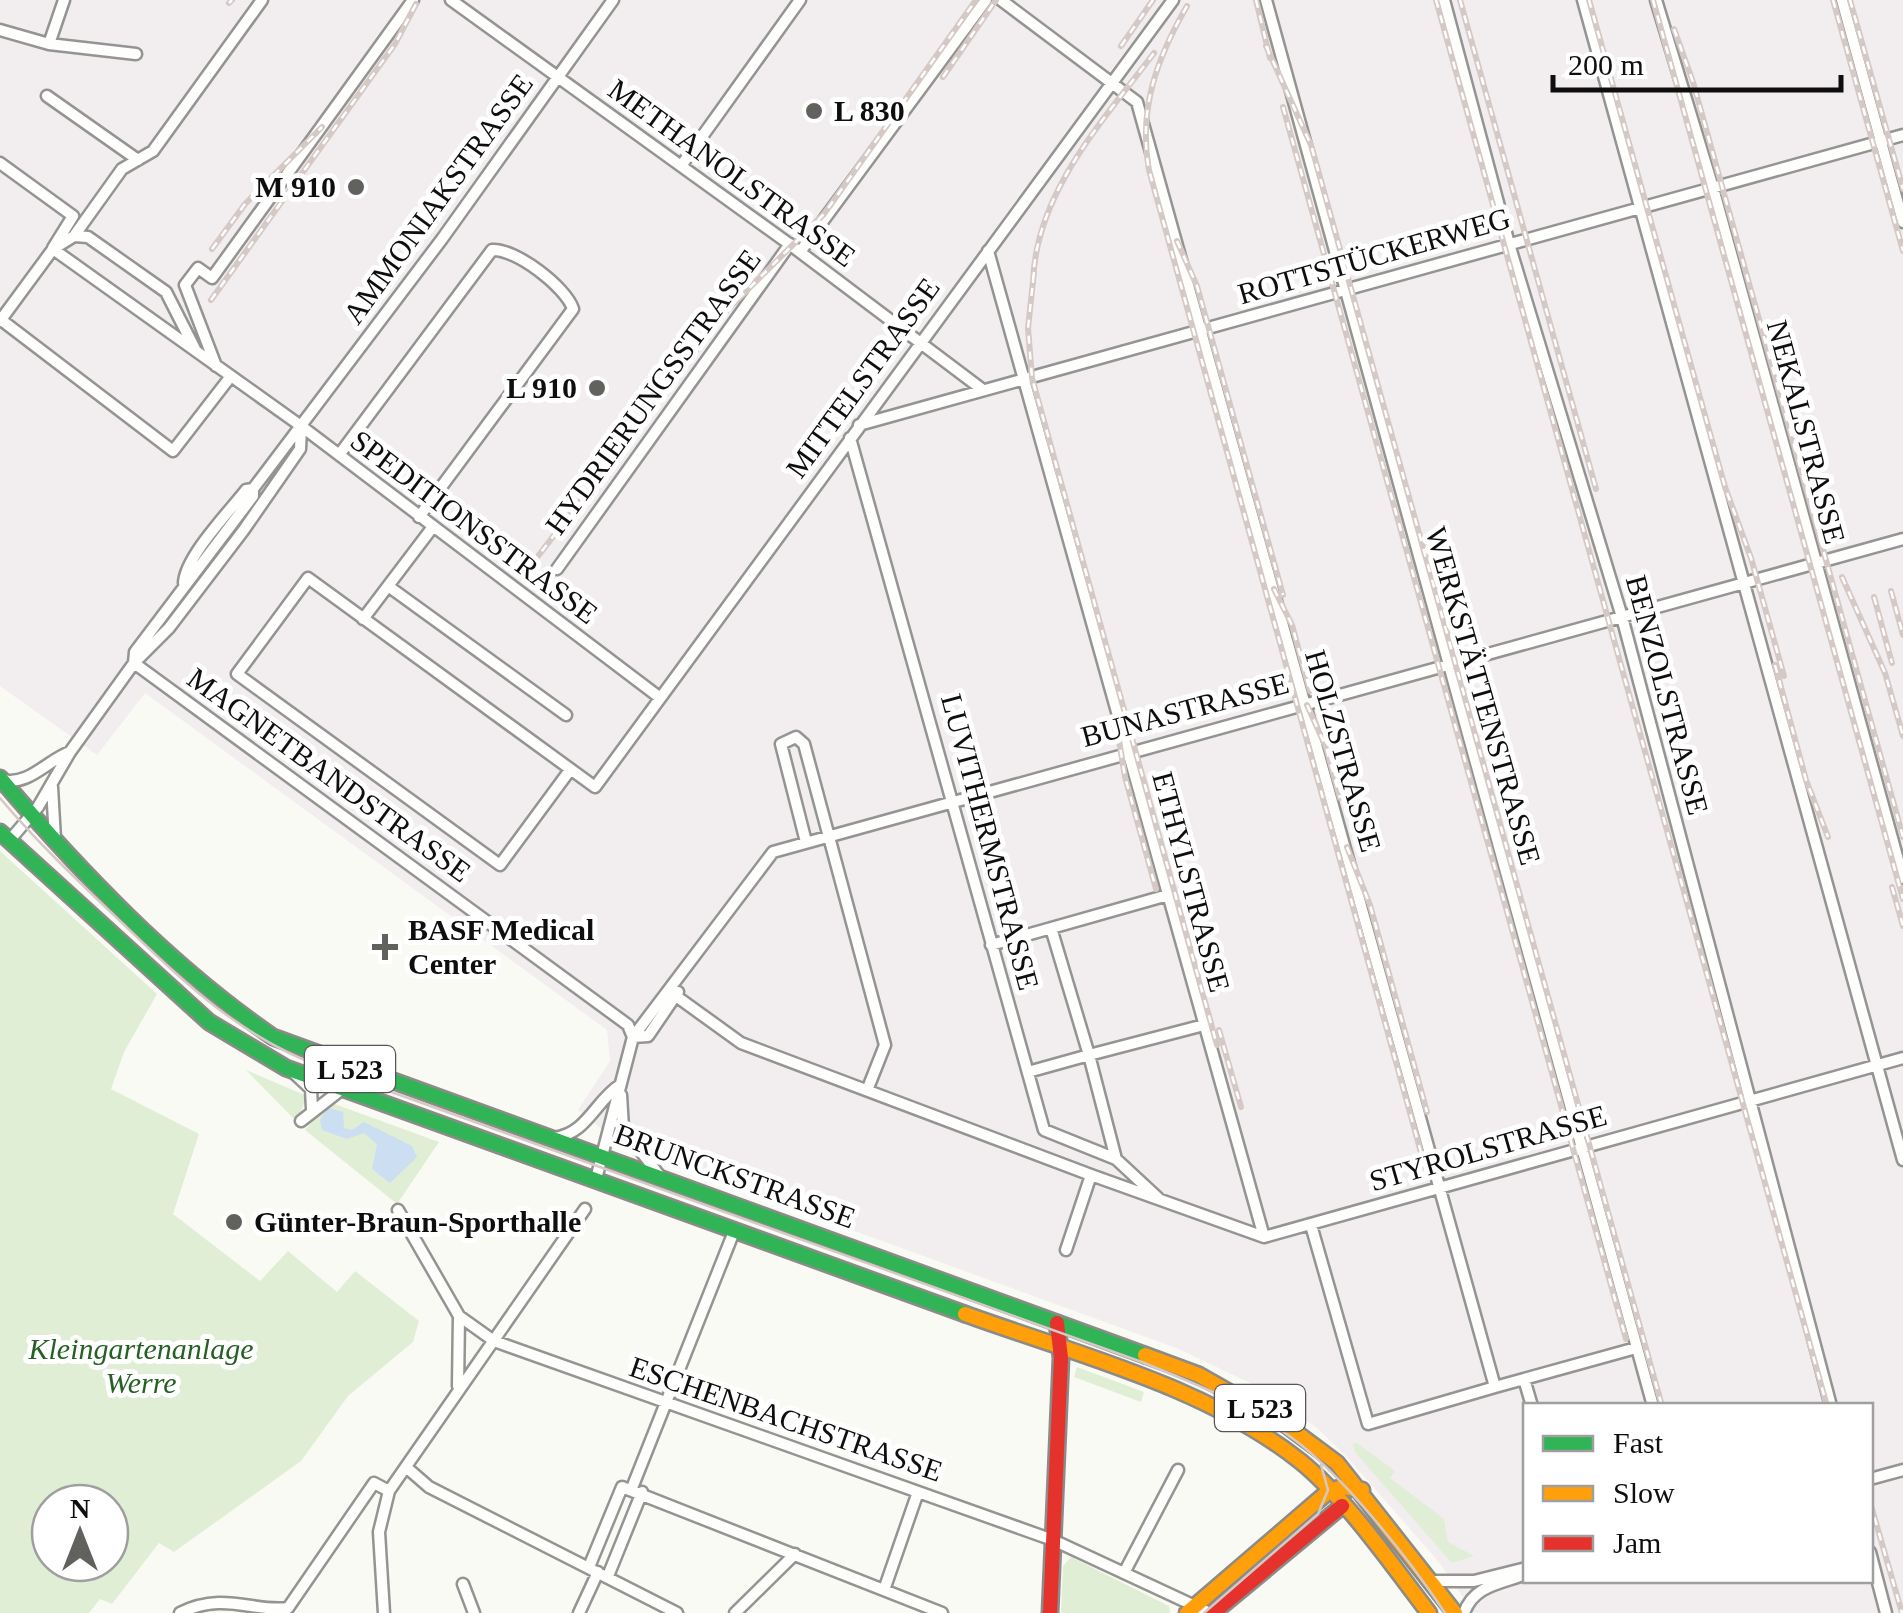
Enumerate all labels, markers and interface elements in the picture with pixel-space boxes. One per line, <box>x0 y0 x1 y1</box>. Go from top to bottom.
scale bar <box>1553 30 1840 92</box>
text: 200 m <box>1568 48 1644 81</box>
street label: AMMONIAKSTRASSE <box>336 68 539 330</box>
street label: METHANOLSTRASSE <box>603 72 862 273</box>
place label: L 830 <box>834 94 905 127</box>
marker: L 830 <box>803 100 825 122</box>
place label: M 910 <box>255 170 336 203</box>
marker: M 910 <box>345 176 367 198</box>
street label: ROTTSTÜCKERWEG <box>1234 201 1514 310</box>
street label: HYDRIERUNGSSTRASSE <box>538 243 767 540</box>
street label: MITTELSTRASSE <box>779 272 946 484</box>
street label: NEKALSTRASSE <box>1761 317 1852 547</box>
place label: L 910 <box>506 371 577 404</box>
marker: L 910 <box>586 377 608 399</box>
street label: SPEDITIONSSTRASSE <box>345 423 604 630</box>
street label: WERKSTÄTTENSTRASSE <box>1419 523 1548 869</box>
street label: BENZOLSTRASSE <box>1620 571 1715 818</box>
street label: HOLZSTRASSE <box>1299 646 1388 856</box>
street label: MAGNETBANDSTRASSE <box>181 661 477 888</box>
street label: BUNASTRASSE <box>1078 666 1292 753</box>
street label: LUVITHERMSTRASSE <box>935 690 1046 993</box>
street label: ETHYLSTRASSE <box>1146 768 1237 996</box>
place label: BASF Medical Center <box>408 913 594 980</box>
marker: BASF Medical Center <box>372 934 398 960</box>
road number: L 523 <box>305 1046 395 1092</box>
street label: STYROLSTRASSE <box>1366 1098 1610 1197</box>
street label: BRUNCKSTRASSE <box>610 1117 860 1234</box>
place label: Günter-Braun-Sporthalle <box>254 1205 581 1238</box>
marker: Günter-Braun-Sporthalle <box>223 1211 245 1233</box>
park label: Kleingartenanlage Werre <box>28 1332 253 1399</box>
street label: ESCHENBACHSTRASSE <box>626 1349 947 1488</box>
road number: L 523 <box>1215 1385 1305 1431</box>
legend <box>1523 1403 1873 1583</box>
text: Fast <box>1613 1426 1664 1459</box>
text: Slow <box>1613 1476 1675 1509</box>
north arrow <box>30 1483 130 1583</box>
text: N <box>70 1493 90 1524</box>
text: Jam <box>1613 1526 1661 1559</box>

